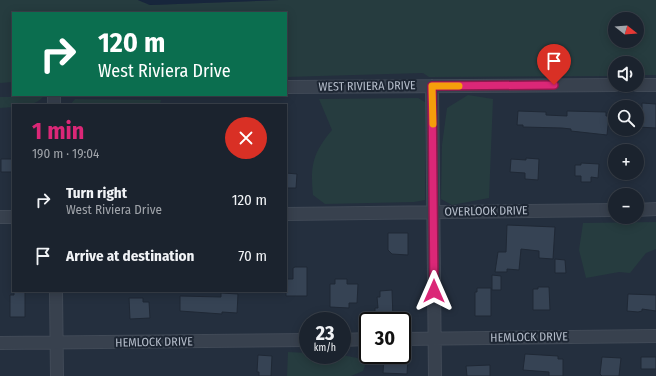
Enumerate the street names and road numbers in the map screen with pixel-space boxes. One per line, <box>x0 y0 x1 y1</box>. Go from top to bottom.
street label: WEST RIVIERA DRIVE <box>318 78 416 94</box>
street label: OVERLOOK DRIVE <box>444 203 528 219</box>
street label: HEMLOCK DRIVE <box>490 329 568 345</box>
street label: HEMLOCK DRIVE <box>115 334 193 350</box>

